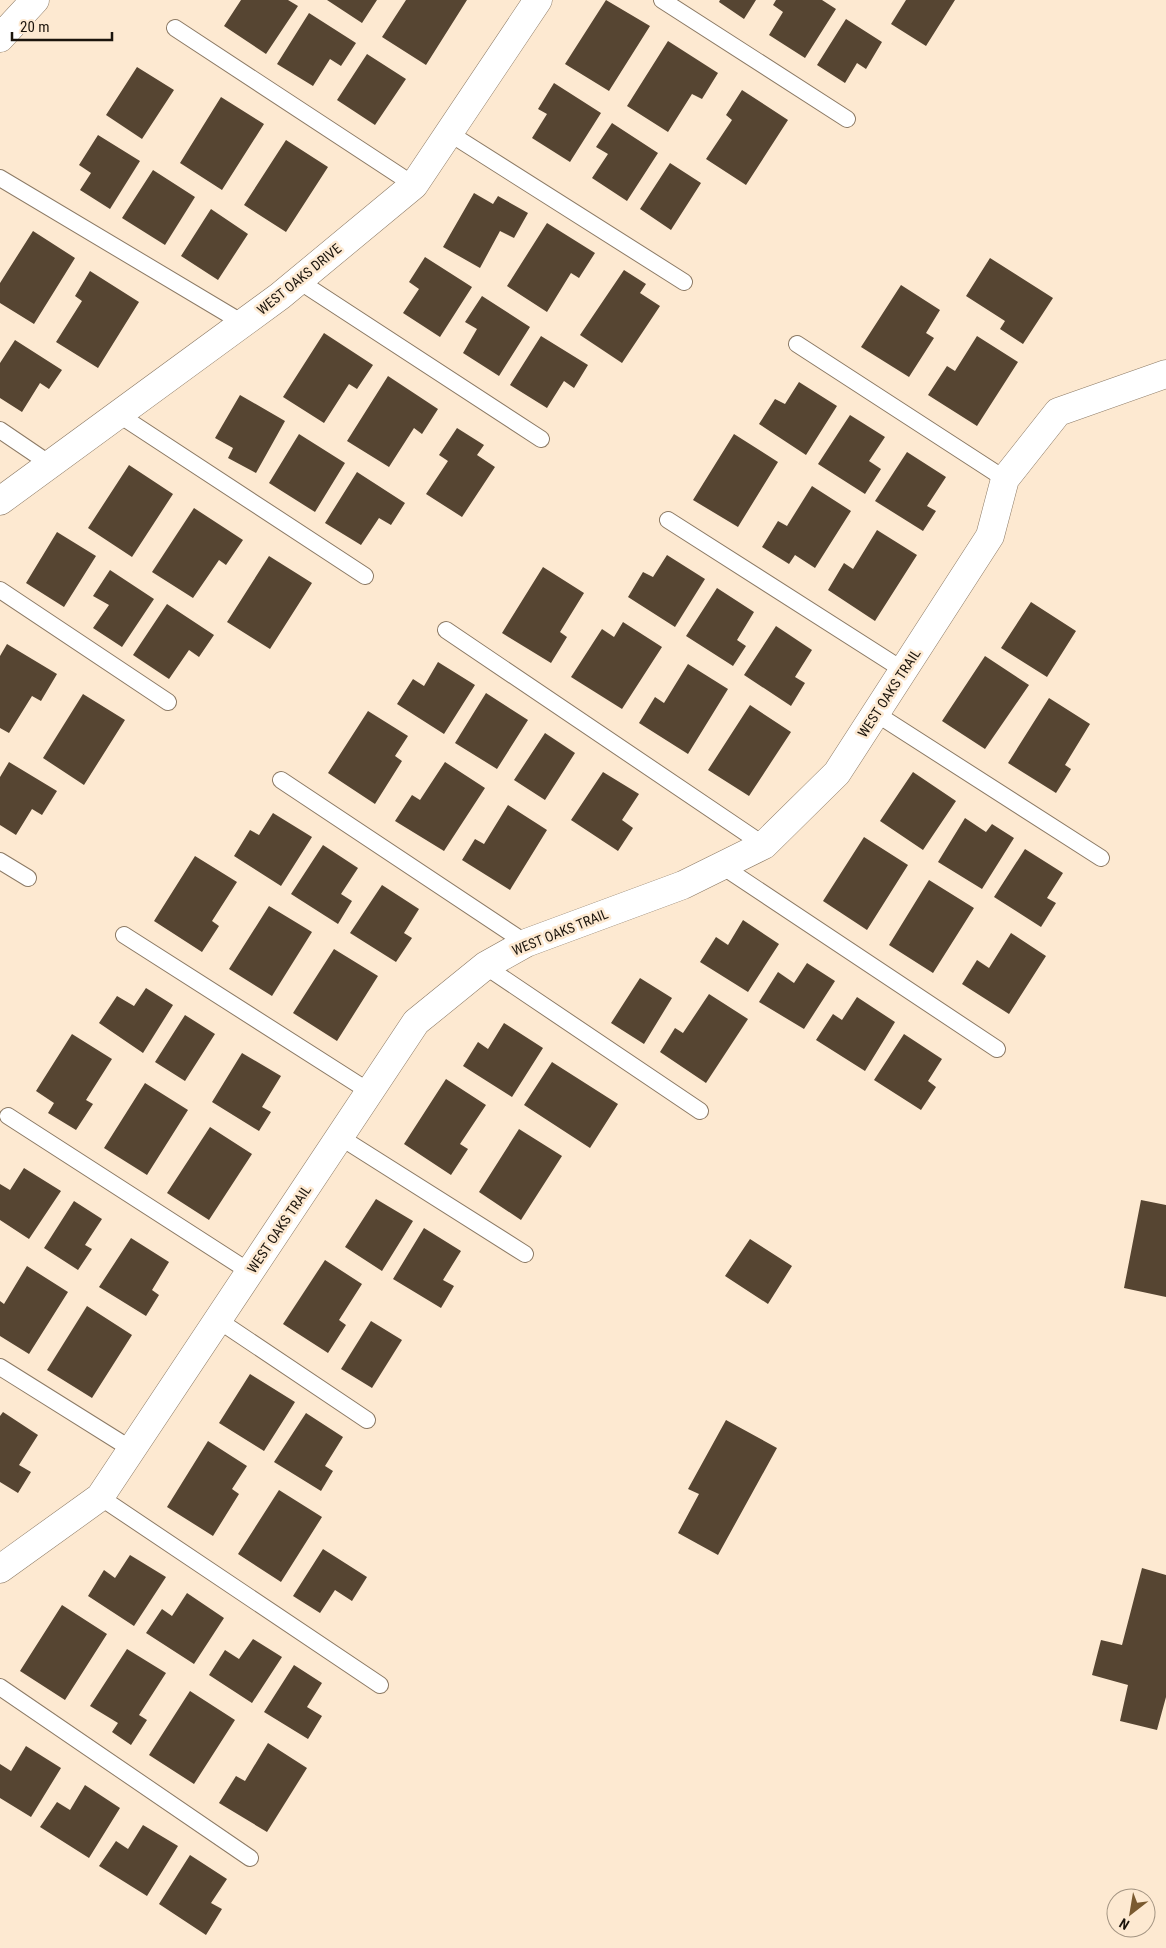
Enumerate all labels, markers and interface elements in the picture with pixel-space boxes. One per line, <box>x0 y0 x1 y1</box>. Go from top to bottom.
scale bar <box>12 10 112 42</box>
text: 20 m <box>20 18 50 36</box>
street label: WEST OAKS DRIVE <box>254 240 344 318</box>
street label: WEST OAKS TRAIL <box>854 645 924 740</box>
street label: WEST OAKS TRAIL <box>510 905 611 959</box>
street label: WEST OAKS TRAIL <box>244 1182 314 1276</box>
north arrow <box>1106 1888 1156 1938</box>
text: N <box>1117 1915 1132 1933</box>

